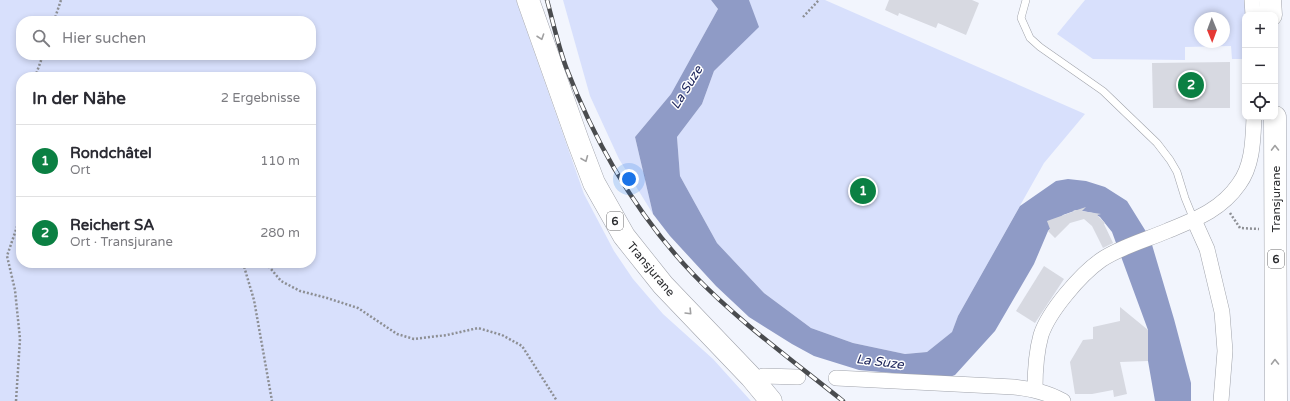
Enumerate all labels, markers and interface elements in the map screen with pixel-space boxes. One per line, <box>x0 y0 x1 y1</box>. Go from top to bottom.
north arrow <box>1194 12 1230 48</box>
map controls <box>1242 12 1278 120</box>
button: + <box>1242 12 1278 48</box>
search box <box>16 16 316 60</box>
icon: search <box>30 27 52 49</box>
text: Hier suchen <box>62 29 146 47</box>
one-way arrow <box>537 33 545 40</box>
button: − <box>1242 48 1278 84</box>
water label: La Suze <box>667 62 707 112</box>
pin: 2 <box>1178 70 1204 100</box>
button: locate <box>1242 84 1278 120</box>
text: In der Nähe <box>32 88 126 109</box>
text: 2 Ergebnisse <box>221 90 300 106</box>
text: Rondchâtel <box>70 144 152 162</box>
one-way arrow <box>1271 145 1279 151</box>
text: 1 <box>41 153 49 169</box>
text: 110 m <box>260 153 300 169</box>
one-way arrow <box>581 156 589 163</box>
text: Ort <box>70 162 90 178</box>
street label: Transjurane <box>1269 165 1283 232</box>
your location <box>619 169 639 189</box>
pin: 1 <box>850 176 876 206</box>
road number: 6 <box>607 212 623 230</box>
text: Reichert SA <box>70 216 154 234</box>
text: 2 <box>41 225 49 241</box>
text: 280 m <box>260 225 300 241</box>
text: Ort · Transjurane <box>70 234 173 250</box>
street label: Transjurane <box>624 239 678 299</box>
road number: 6 <box>1268 250 1284 268</box>
one-way arrow <box>684 307 691 315</box>
water label: La Suze <box>855 351 905 373</box>
one-way arrow <box>1271 359 1280 365</box>

